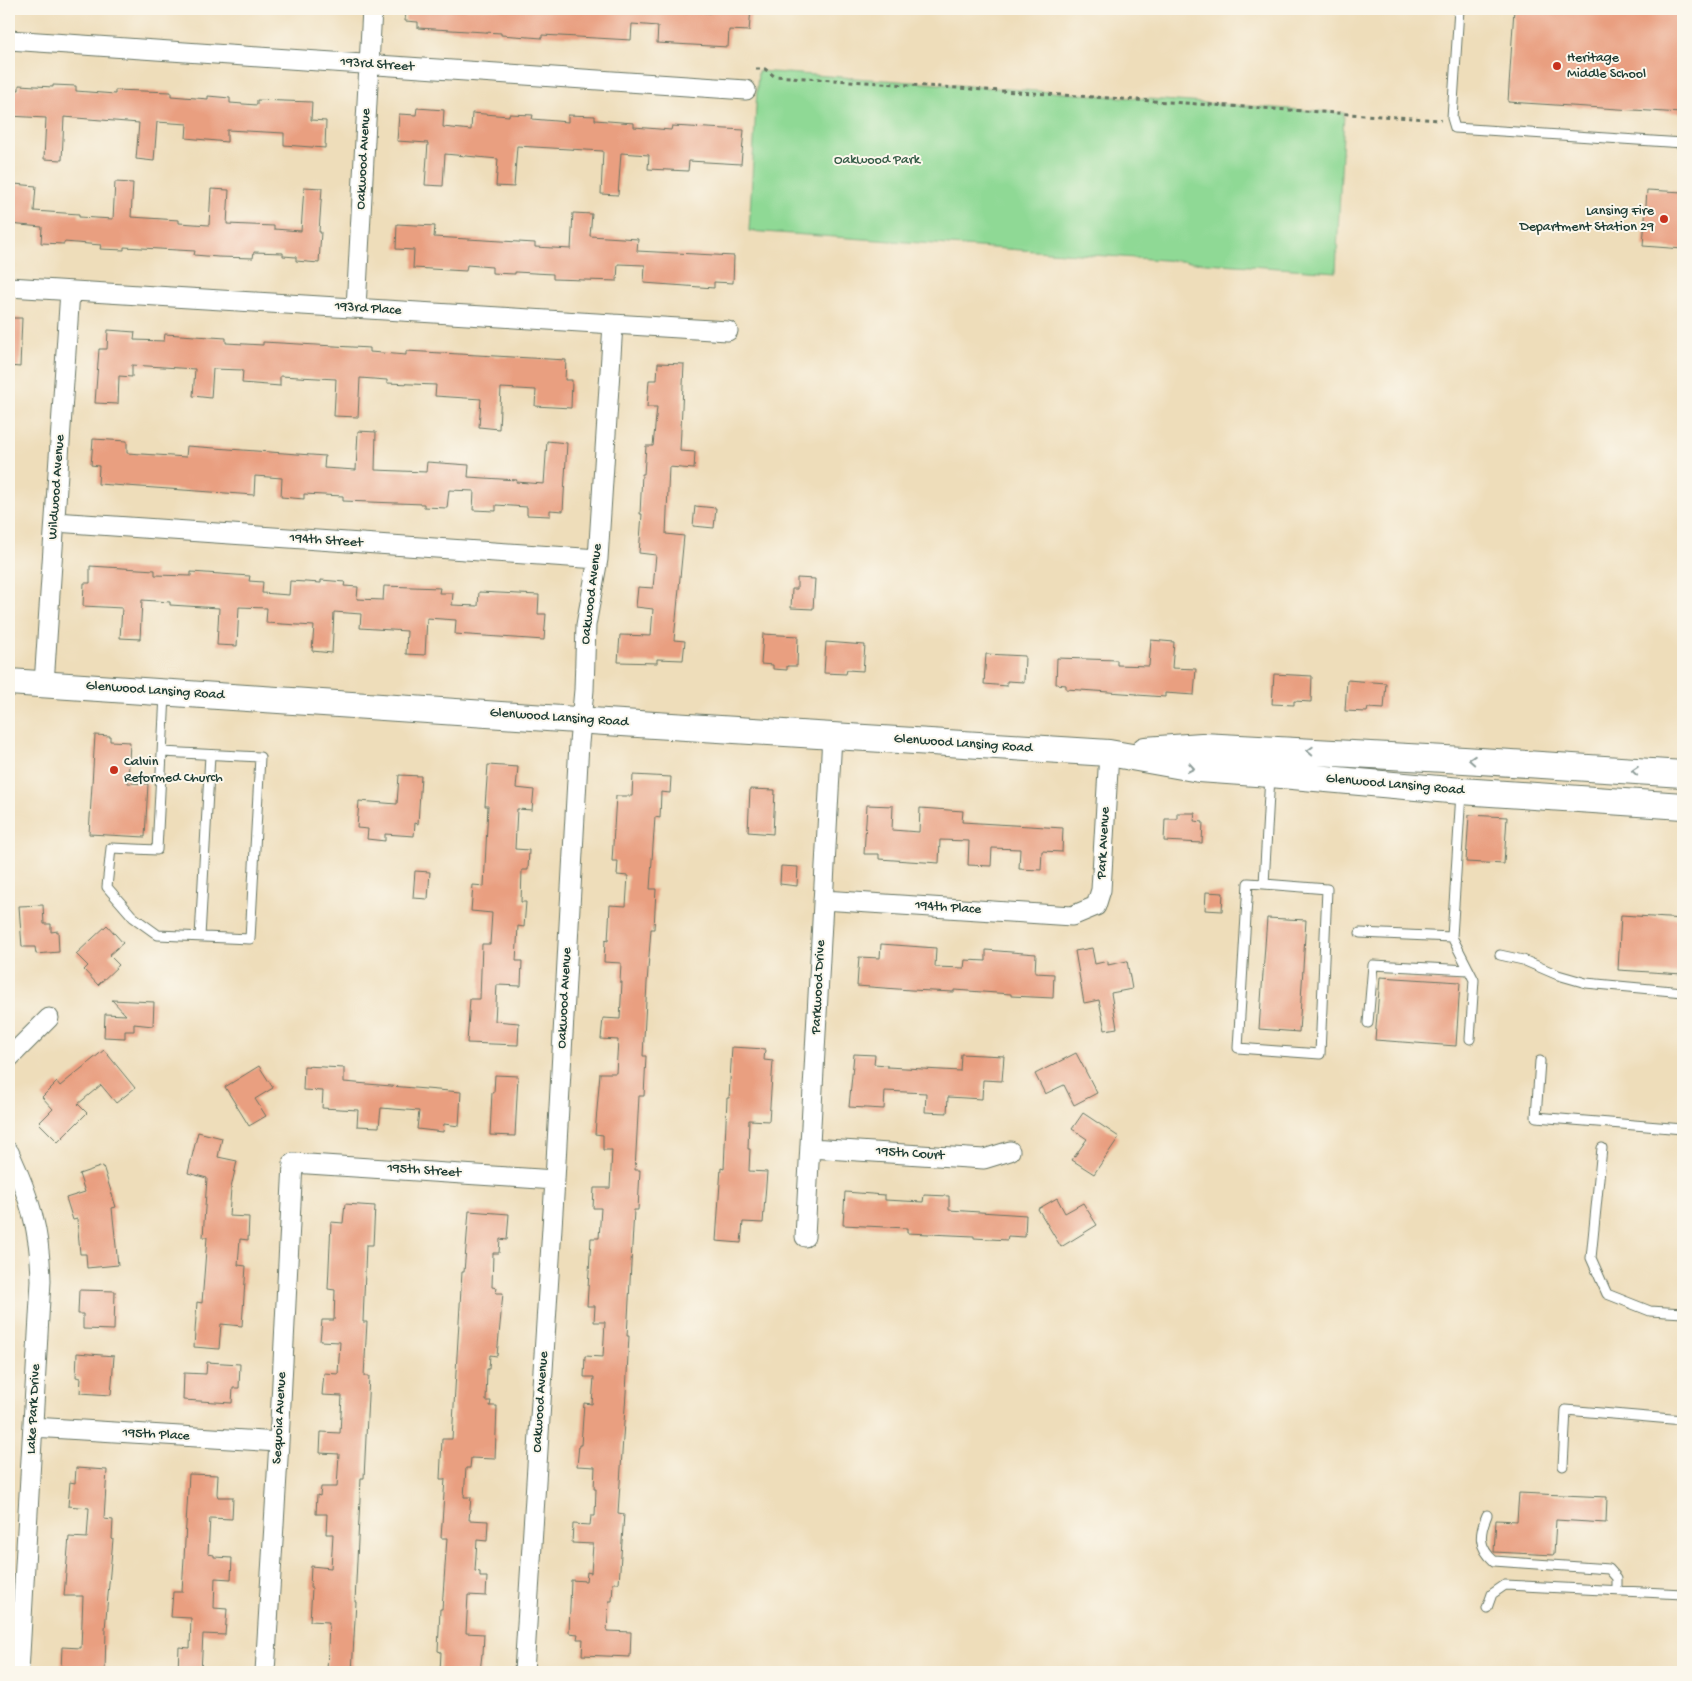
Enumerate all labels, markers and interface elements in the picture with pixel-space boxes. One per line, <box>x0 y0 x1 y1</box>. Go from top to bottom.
place label: Heritage Middle School <box>1567 50 1646 83</box>
street label: 193rd Street <box>339 54 416 76</box>
marker: Heritage Middle School <box>1551 60 1563 72</box>
street label: Oakwood Avenue <box>353 107 375 210</box>
park label: Oakwood Park <box>834 152 922 169</box>
place label: Lansing Fire Department Station 29 <box>1519 203 1655 236</box>
marker: Lansing Fire Department Station 29 <box>1658 213 1670 225</box>
street label: 193rd Place <box>333 298 403 320</box>
street label: Wildwood Avenue <box>45 433 69 540</box>
street label: 194th Street <box>288 530 364 552</box>
street label: Oakwood Avenue <box>577 542 607 645</box>
street label: Glenwood Lansing Road <box>85 678 227 704</box>
street label: Glenwood Lansing Road <box>489 705 631 731</box>
street label: Glenwood Lansing Road <box>893 731 1035 757</box>
one-way arrow <box>1306 746 1314 757</box>
place label: Calvin Reformed Church <box>124 754 223 787</box>
one-way arrow <box>1468 755 1476 766</box>
one-way arrow <box>1187 762 1196 772</box>
marker: Calvin Reformed Church <box>108 764 120 776</box>
one-way arrow <box>1630 766 1638 777</box>
street label: Glenwood Lansing Road <box>1325 770 1467 800</box>
street label: Park Avenue <box>1094 806 1114 880</box>
street label: 194th Place <box>913 897 982 919</box>
street label: Parkwood Drive <box>808 939 830 1035</box>
street label: Oakwood Avenue <box>554 946 576 1049</box>
street label: 195th Court <box>874 1143 946 1165</box>
street label: 195th Street <box>386 1160 463 1182</box>
street label: Oakwood Avenue <box>529 1350 553 1453</box>
street label: Lake Park Drive <box>23 1363 45 1454</box>
street label: Sequoia Avenue <box>269 1371 291 1464</box>
street label: 195th Place <box>121 1425 191 1445</box>

